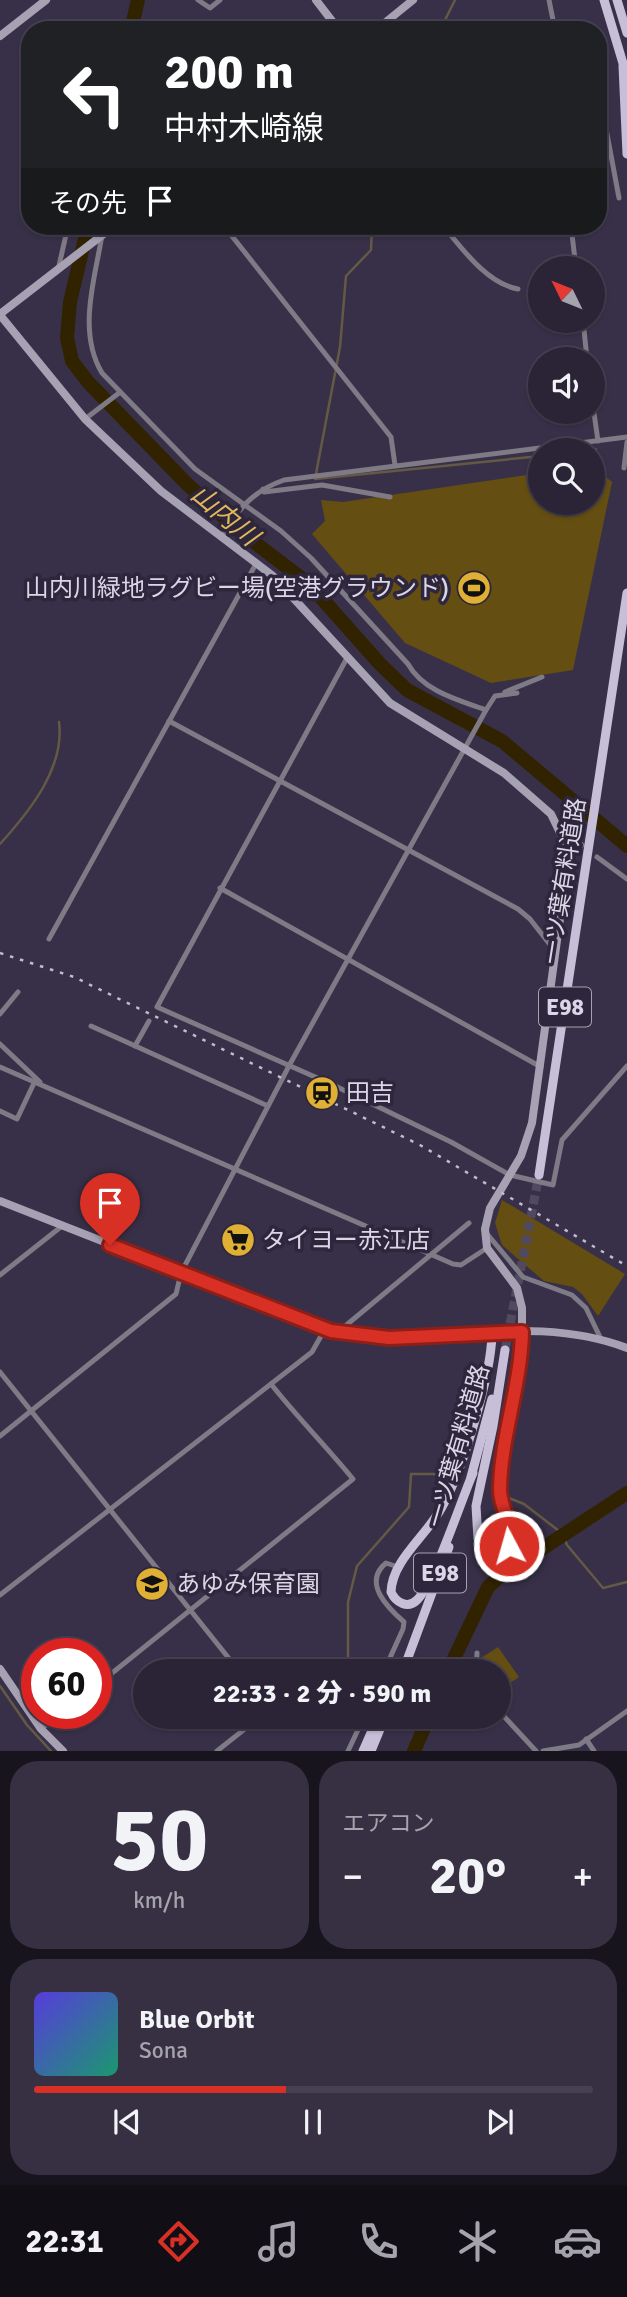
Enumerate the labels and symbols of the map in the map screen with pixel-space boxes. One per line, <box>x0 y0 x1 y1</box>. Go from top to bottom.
north arrow <box>528 256 606 332</box>
water label: 山内川 <box>184 478 267 555</box>
sports icon: 山内川緑地ラグビー場(空港グラウンド) <box>455 569 493 607</box>
place label: 山内川緑地ラグビー場(空港グラウンド) <box>25 573 449 603</box>
street label: 一ツ葉有料道路 <box>536 796 592 966</box>
road number: E98 <box>539 988 591 1026</box>
station icon: 田吉 <box>303 1074 341 1112</box>
place label: 田吉 <box>346 1078 394 1108</box>
pin <box>80 1173 140 1245</box>
supermarket icon: タイヨー赤江店 <box>219 1221 257 1259</box>
place label: タイヨー赤江店 <box>262 1225 430 1255</box>
street label: 一ツ葉有料道路 <box>420 1361 496 1531</box>
position arrow <box>472 1509 546 1583</box>
road number: E98 <box>414 1554 466 1592</box>
school or university icon: あゆみ保育園 <box>133 1565 171 1603</box>
place label: あゆみ保育園 <box>176 1569 320 1599</box>
speed limit sign: 60 <box>21 1638 112 1729</box>

